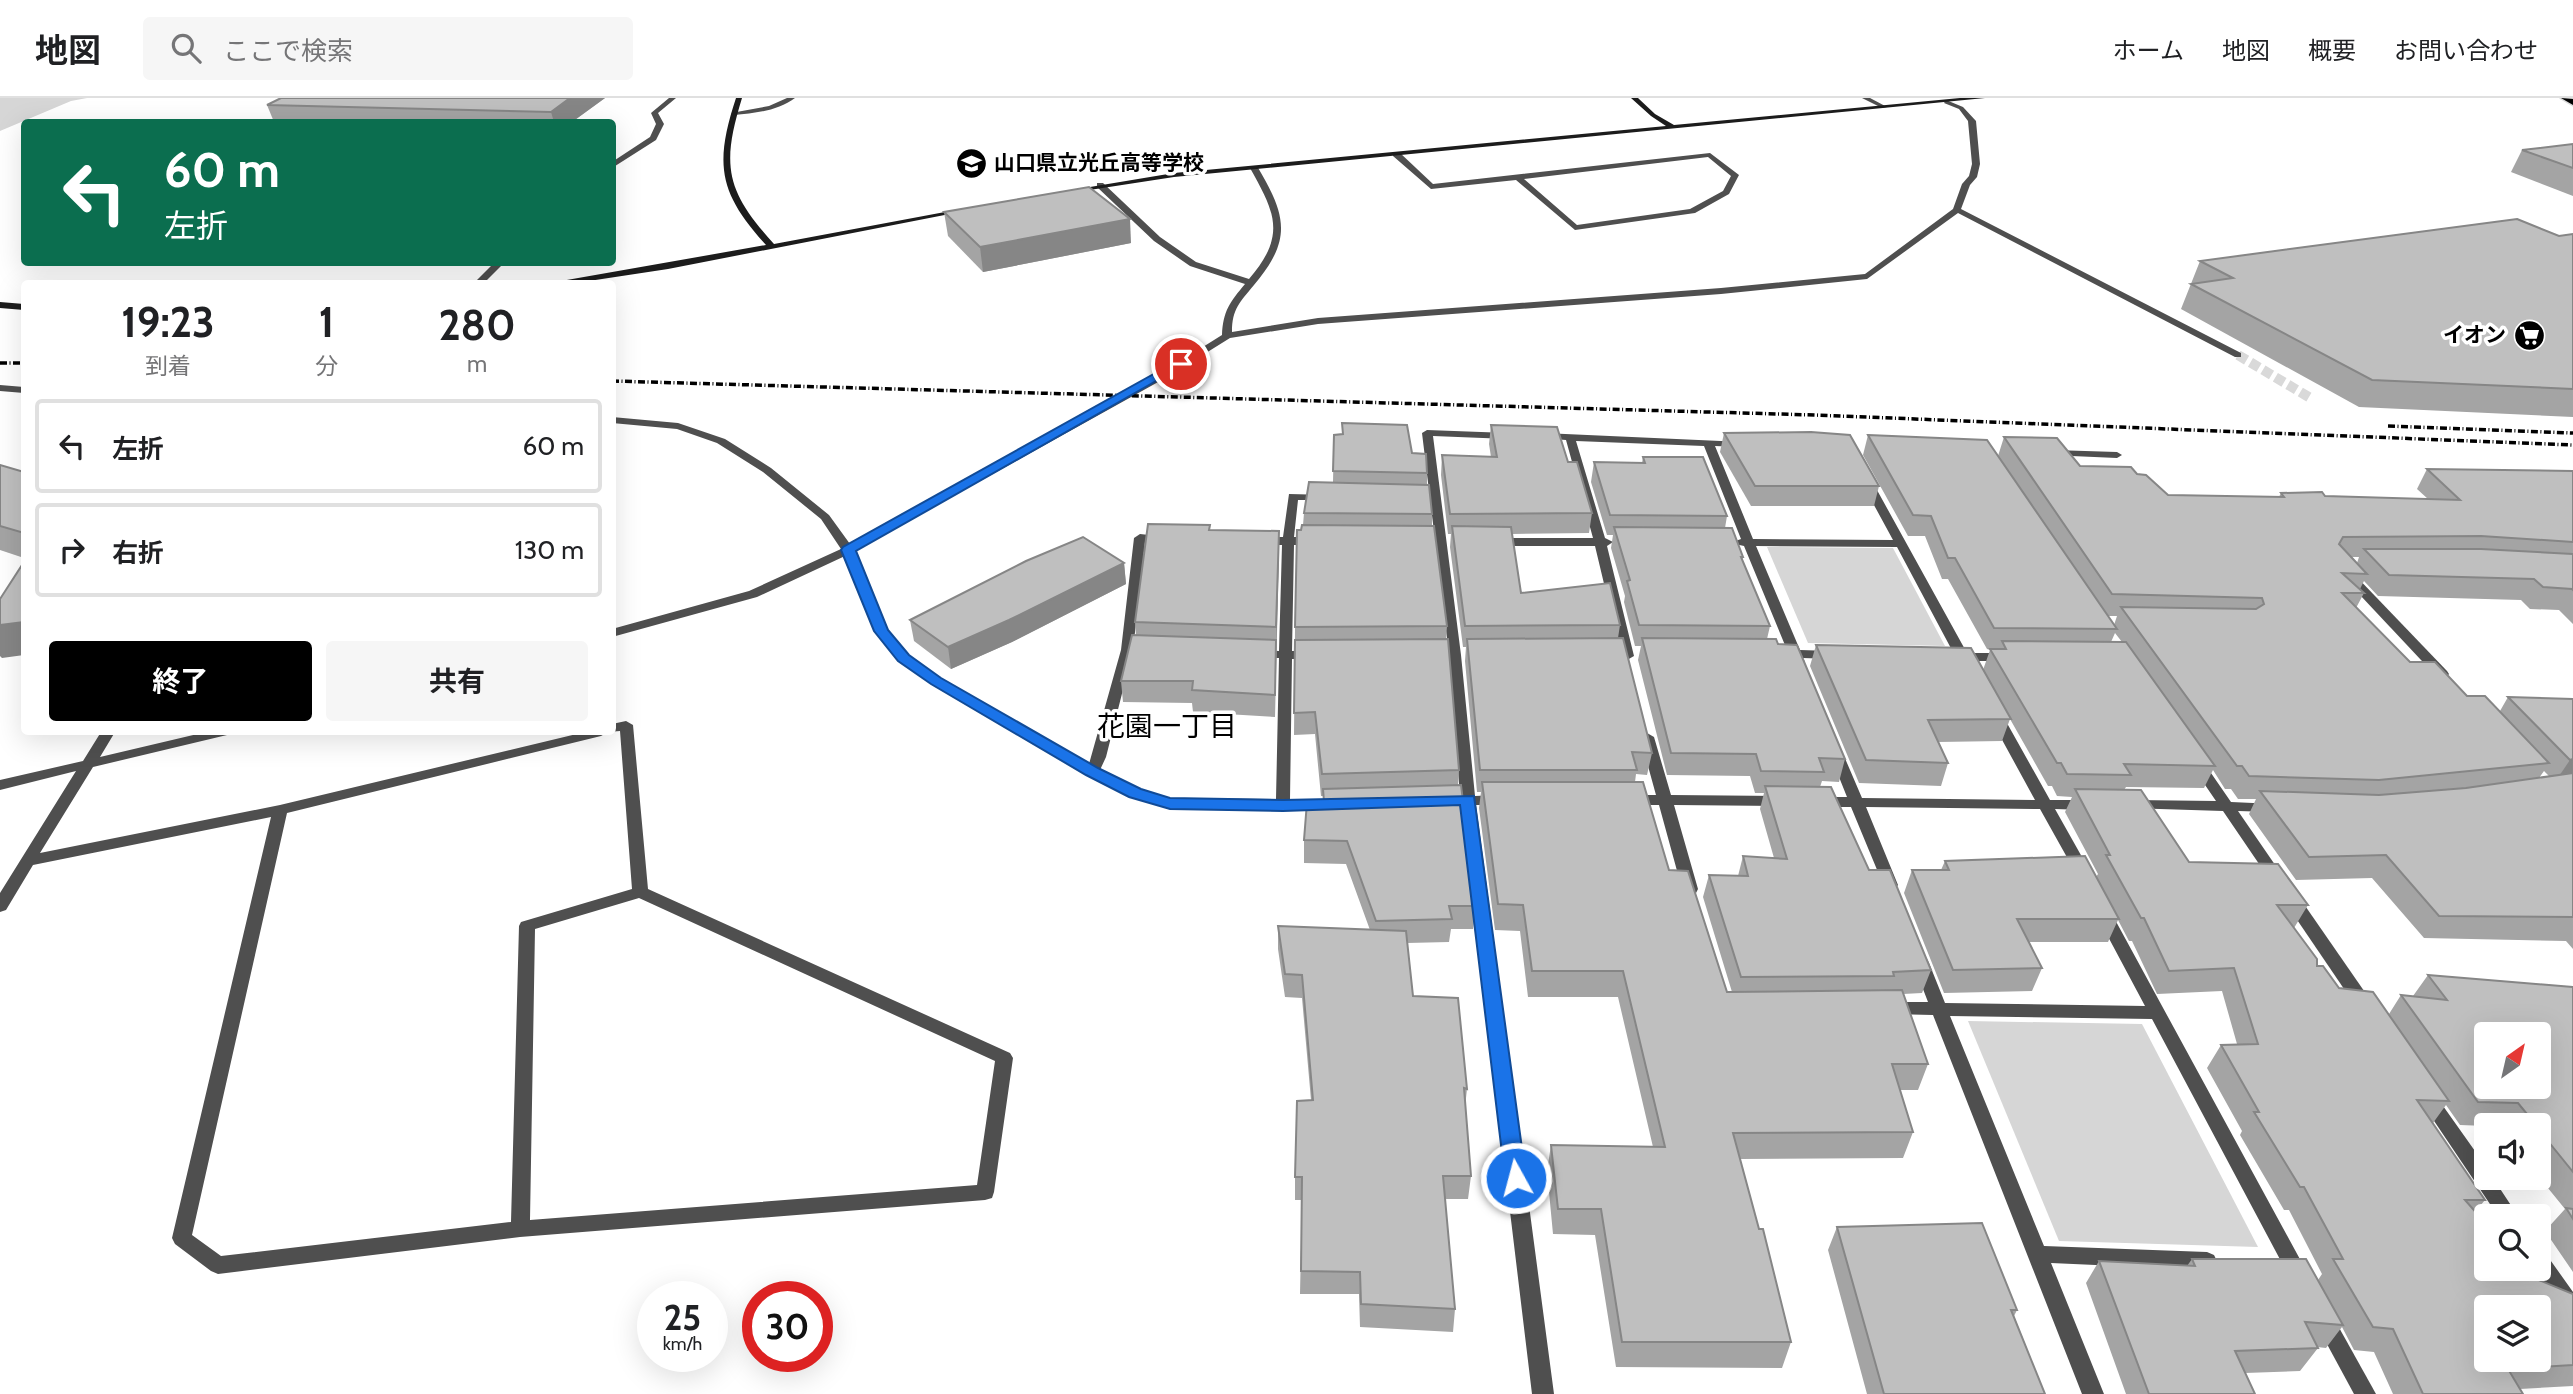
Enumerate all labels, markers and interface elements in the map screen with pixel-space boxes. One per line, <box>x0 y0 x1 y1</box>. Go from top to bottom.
search box <box>143 17 633 80</box>
icon: search <box>167 29 205 67</box>
text: 地図 <box>35 30 101 70</box>
text: ここで検索 <box>223 35 353 67</box>
text: ホーム <box>2113 36 2184 65</box>
text: 地図 <box>2222 36 2270 65</box>
text: 概要 <box>2308 36 2356 65</box>
text: お問い合わせ <box>2394 36 2538 65</box>
text: 60 m <box>164 140 280 199</box>
school or university icon: 山口県立光丘高等学校 <box>954 146 988 180</box>
icon: left <box>49 147 140 238</box>
place label: 山口県立光丘高等学校 <box>994 150 1204 175</box>
text: 左折 <box>164 206 228 245</box>
text: 19:23 <box>121 296 215 348</box>
text: 1 <box>319 296 334 348</box>
text: 280 <box>438 299 516 351</box>
supermarket icon: イオン <box>2512 318 2546 352</box>
place label: イオン <box>2443 322 2506 347</box>
pin <box>1151 334 1211 394</box>
icon: arrive <box>1162 345 1200 383</box>
text: m <box>467 350 487 378</box>
text: 到着 <box>145 352 191 380</box>
text: 分 <box>315 352 338 380</box>
icon: left <box>53 427 91 465</box>
text: 60 m <box>522 430 584 462</box>
text: 左折 <box>112 433 164 465</box>
icon: right <box>53 531 91 569</box>
text: 130 m <box>515 534 584 566</box>
text: 右折 <box>112 537 164 569</box>
button: 終了 <box>49 641 312 721</box>
button: 共有 <box>326 641 588 721</box>
district label: 花園一丁目 <box>1097 709 1237 743</box>
north arrow <box>2474 1022 2552 1099</box>
map controls <box>2474 1022 2551 1372</box>
button: sound <box>2474 1113 2551 1190</box>
position arrow <box>1479 1141 1553 1215</box>
button: search <box>2474 1204 2551 1281</box>
speed limit sign: 30 <box>742 1281 833 1372</box>
button: layers <box>2474 1295 2551 1372</box>
text: 25 <box>664 1296 701 1339</box>
text: km/h <box>663 1333 702 1355</box>

